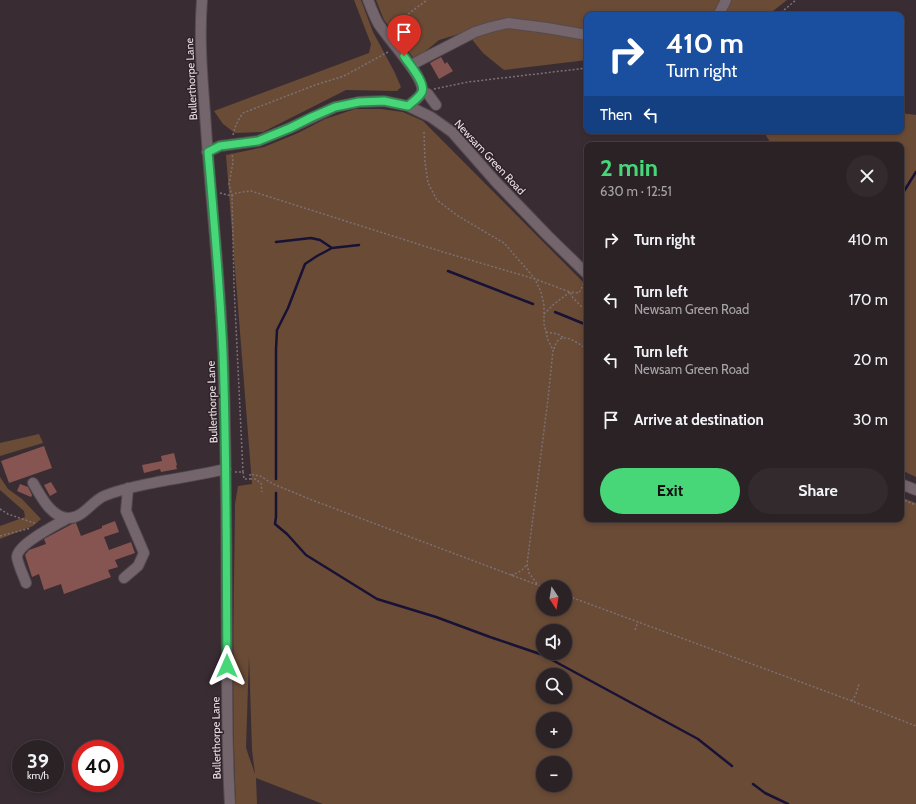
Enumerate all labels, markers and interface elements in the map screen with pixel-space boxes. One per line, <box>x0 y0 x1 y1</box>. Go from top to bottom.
pin <box>387 15 421 56</box>
icon: arrive <box>393 21 415 43</box>
text: 410 m <box>666 26 744 60</box>
icon: right <box>600 28 652 80</box>
street label: Bullerthorpe Lane <box>182 37 200 121</box>
text: Turn right <box>666 60 737 82</box>
icon: left <box>640 104 662 126</box>
text: Then <box>600 106 632 124</box>
street label: Newsam Green Road <box>452 117 528 197</box>
text: 2 min <box>600 153 658 182</box>
button: close <box>846 155 888 197</box>
text: 630 m · 12:51 <box>600 183 672 199</box>
icon: right <box>600 229 622 251</box>
text: Turn right <box>634 231 695 249</box>
text: 410 m <box>847 231 888 249</box>
text: Turn left <box>634 283 688 301</box>
icon: left <box>600 289 622 311</box>
text: 170 m <box>849 291 888 309</box>
text: Newsam Green Road <box>634 301 749 317</box>
text: Turn left <box>634 343 688 361</box>
icon: left <box>600 349 622 371</box>
text: 20 m <box>853 351 888 369</box>
street label: Bullerthorpe Lane <box>204 360 220 443</box>
text: Newsam Green Road <box>634 361 749 377</box>
icon: arrive <box>600 409 622 431</box>
text: Arrive at destination <box>634 411 764 429</box>
text: 30 m <box>853 411 888 429</box>
button: Exit <box>600 468 740 514</box>
button: Share <box>748 468 888 514</box>
north arrow <box>536 580 572 616</box>
map controls <box>536 580 572 792</box>
button: sound <box>536 624 572 660</box>
position arrow <box>206 645 248 687</box>
button: search <box>536 668 572 704</box>
street label: Bullerthorpe Lane <box>208 696 224 779</box>
button: + <box>536 712 572 748</box>
speed limit sign: 40 <box>72 740 124 792</box>
text: 39 <box>27 749 49 773</box>
button: − <box>536 756 572 792</box>
text: km/h <box>27 769 49 782</box>

